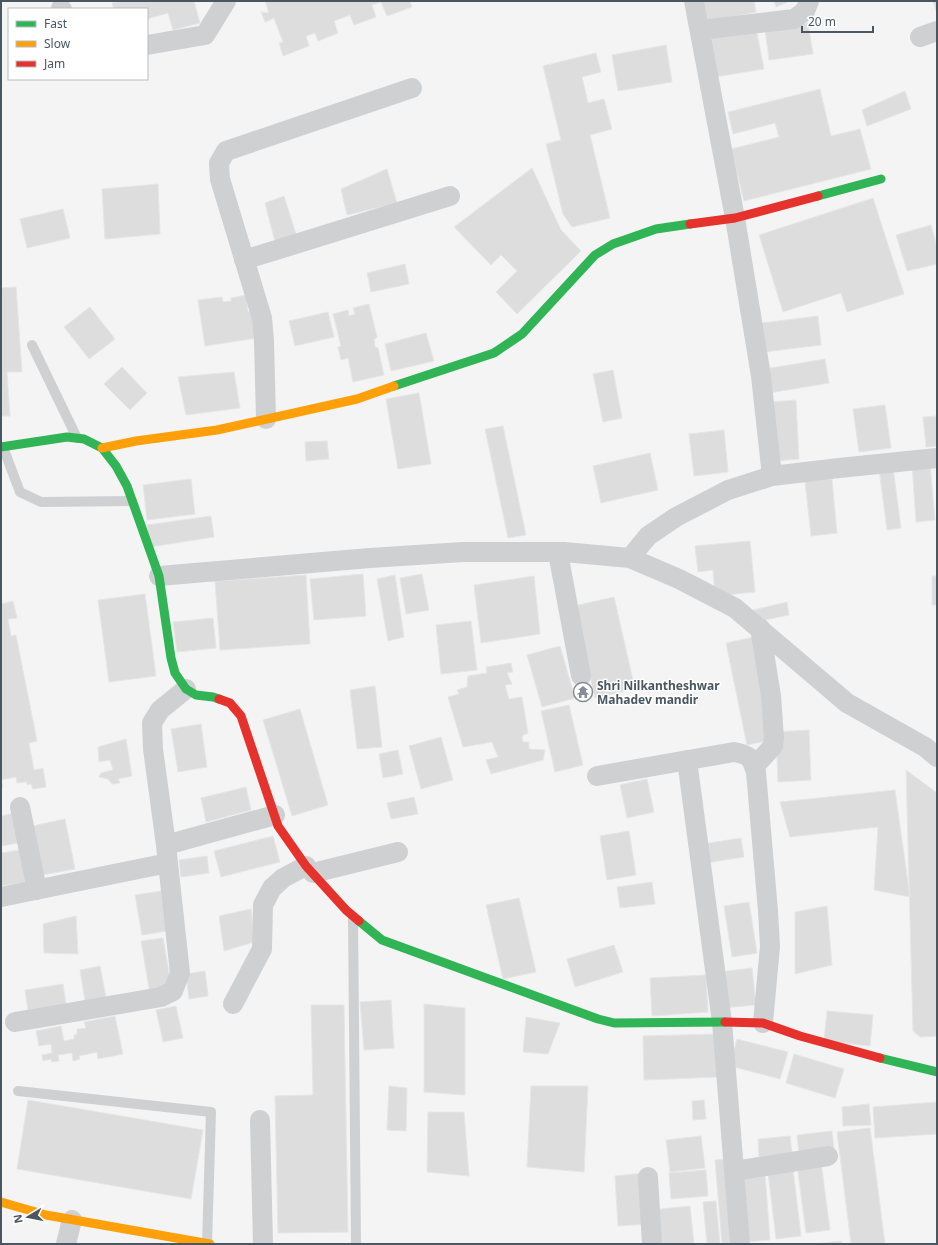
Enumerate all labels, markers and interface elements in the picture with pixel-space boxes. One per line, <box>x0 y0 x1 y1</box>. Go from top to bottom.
legend <box>8 8 148 80</box>
scale bar <box>802 8 873 34</box>
text: 20 m <box>808 13 836 30</box>
text: Fast <box>44 15 68 32</box>
text: Slow <box>44 35 71 52</box>
text: Jam <box>43 55 65 72</box>
place label: Shri Nilkantheshwar Mahadev mandir <box>597 677 720 708</box>
temple icon: Shri Nilkantheshwar Mahadev mandir <box>572 681 594 703</box>
north arrow <box>8 1197 48 1237</box>
text: N <box>9 1213 26 1225</box>

